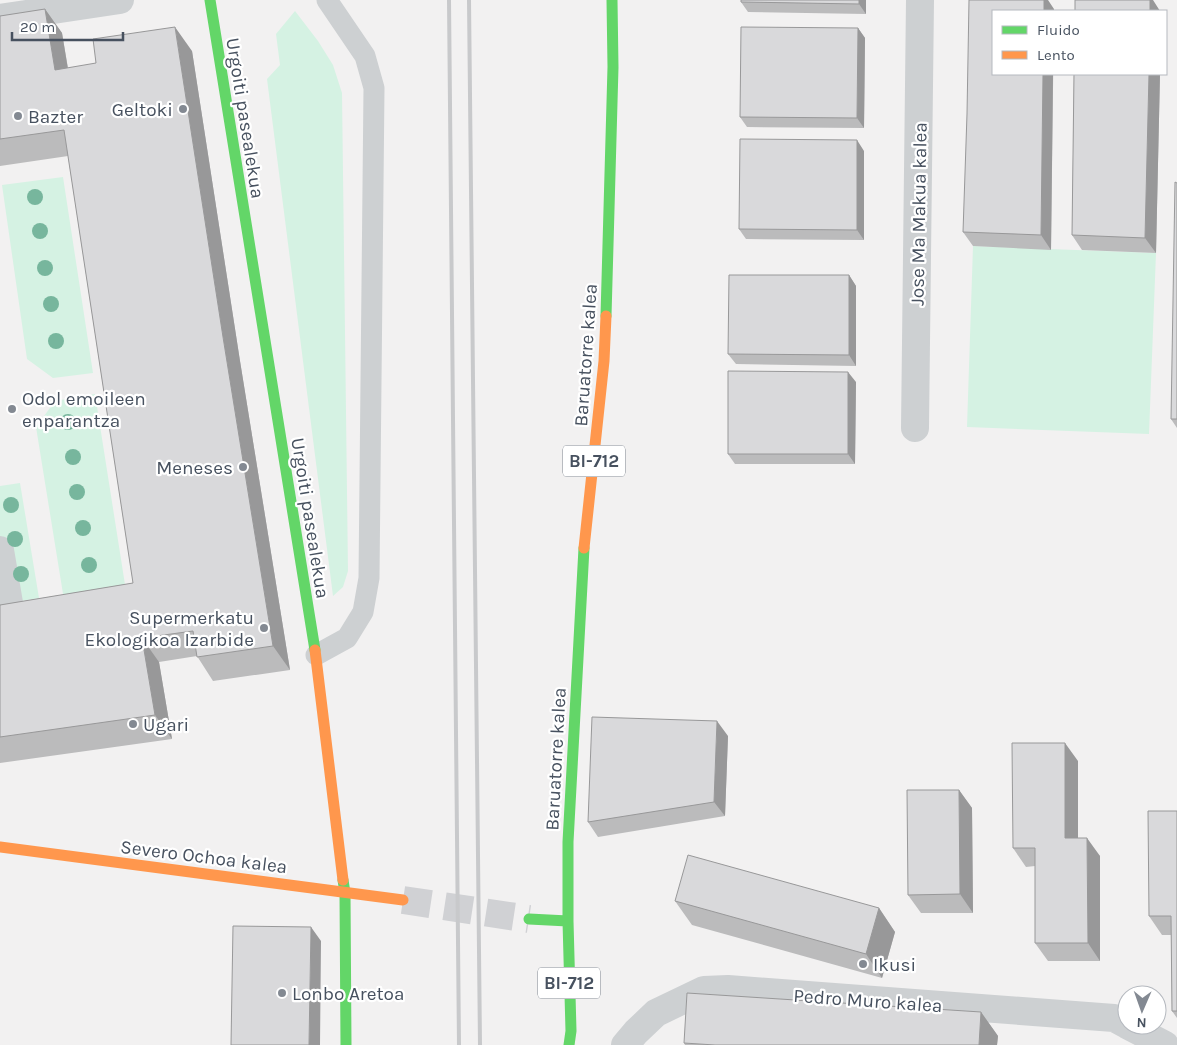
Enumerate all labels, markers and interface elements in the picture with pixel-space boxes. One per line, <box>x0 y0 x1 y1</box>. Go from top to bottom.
scale bar <box>12 10 124 42</box>
legend <box>992 10 1167 75</box>
text: 20 m <box>20 18 55 36</box>
text: Fluido <box>1037 21 1080 39</box>
street label: Urgoiti pasealekua <box>221 36 269 200</box>
text: Lento <box>1037 46 1075 64</box>
place label: Geltoki <box>112 99 173 121</box>
marker: Geltoki <box>177 103 189 115</box>
place label: Bazter <box>28 106 83 128</box>
marker: Bazter <box>12 110 24 122</box>
street label: Jose Mª Makua kalea <box>906 122 932 306</box>
street label: Baruatorre kalea <box>570 283 602 427</box>
place label: Odol emoileen enparantza <box>22 388 146 432</box>
marker: Odol emoileen enparantza <box>6 403 18 415</box>
street label: Urgoiti pasealekua <box>286 436 334 600</box>
road number: BI-712 <box>563 446 625 476</box>
place label: Meneses <box>156 457 233 479</box>
marker: Meneses <box>237 461 249 473</box>
place label: Supermerkatu Ekologikoa Izarbide <box>84 607 254 651</box>
marker: Supermerkatu Ekologikoa Izarbide <box>258 622 270 634</box>
street label: Baruatorre kalea <box>541 687 571 831</box>
place label: Ugari <box>143 714 189 736</box>
marker: Ugari <box>127 718 139 730</box>
street label: Severo Ochoa kalea <box>119 836 289 878</box>
place label: Ikusi <box>873 954 916 976</box>
marker: Ikusi <box>857 958 869 970</box>
road number: BI-712 <box>538 968 600 998</box>
place label: Lonbo Aretoa <box>292 983 404 1005</box>
street label: Pedro Muro kalea <box>793 985 943 1017</box>
north arrow <box>1117 985 1167 1035</box>
marker: Lonbo Aretoa <box>276 987 288 999</box>
text: N <box>1136 1014 1147 1031</box>

